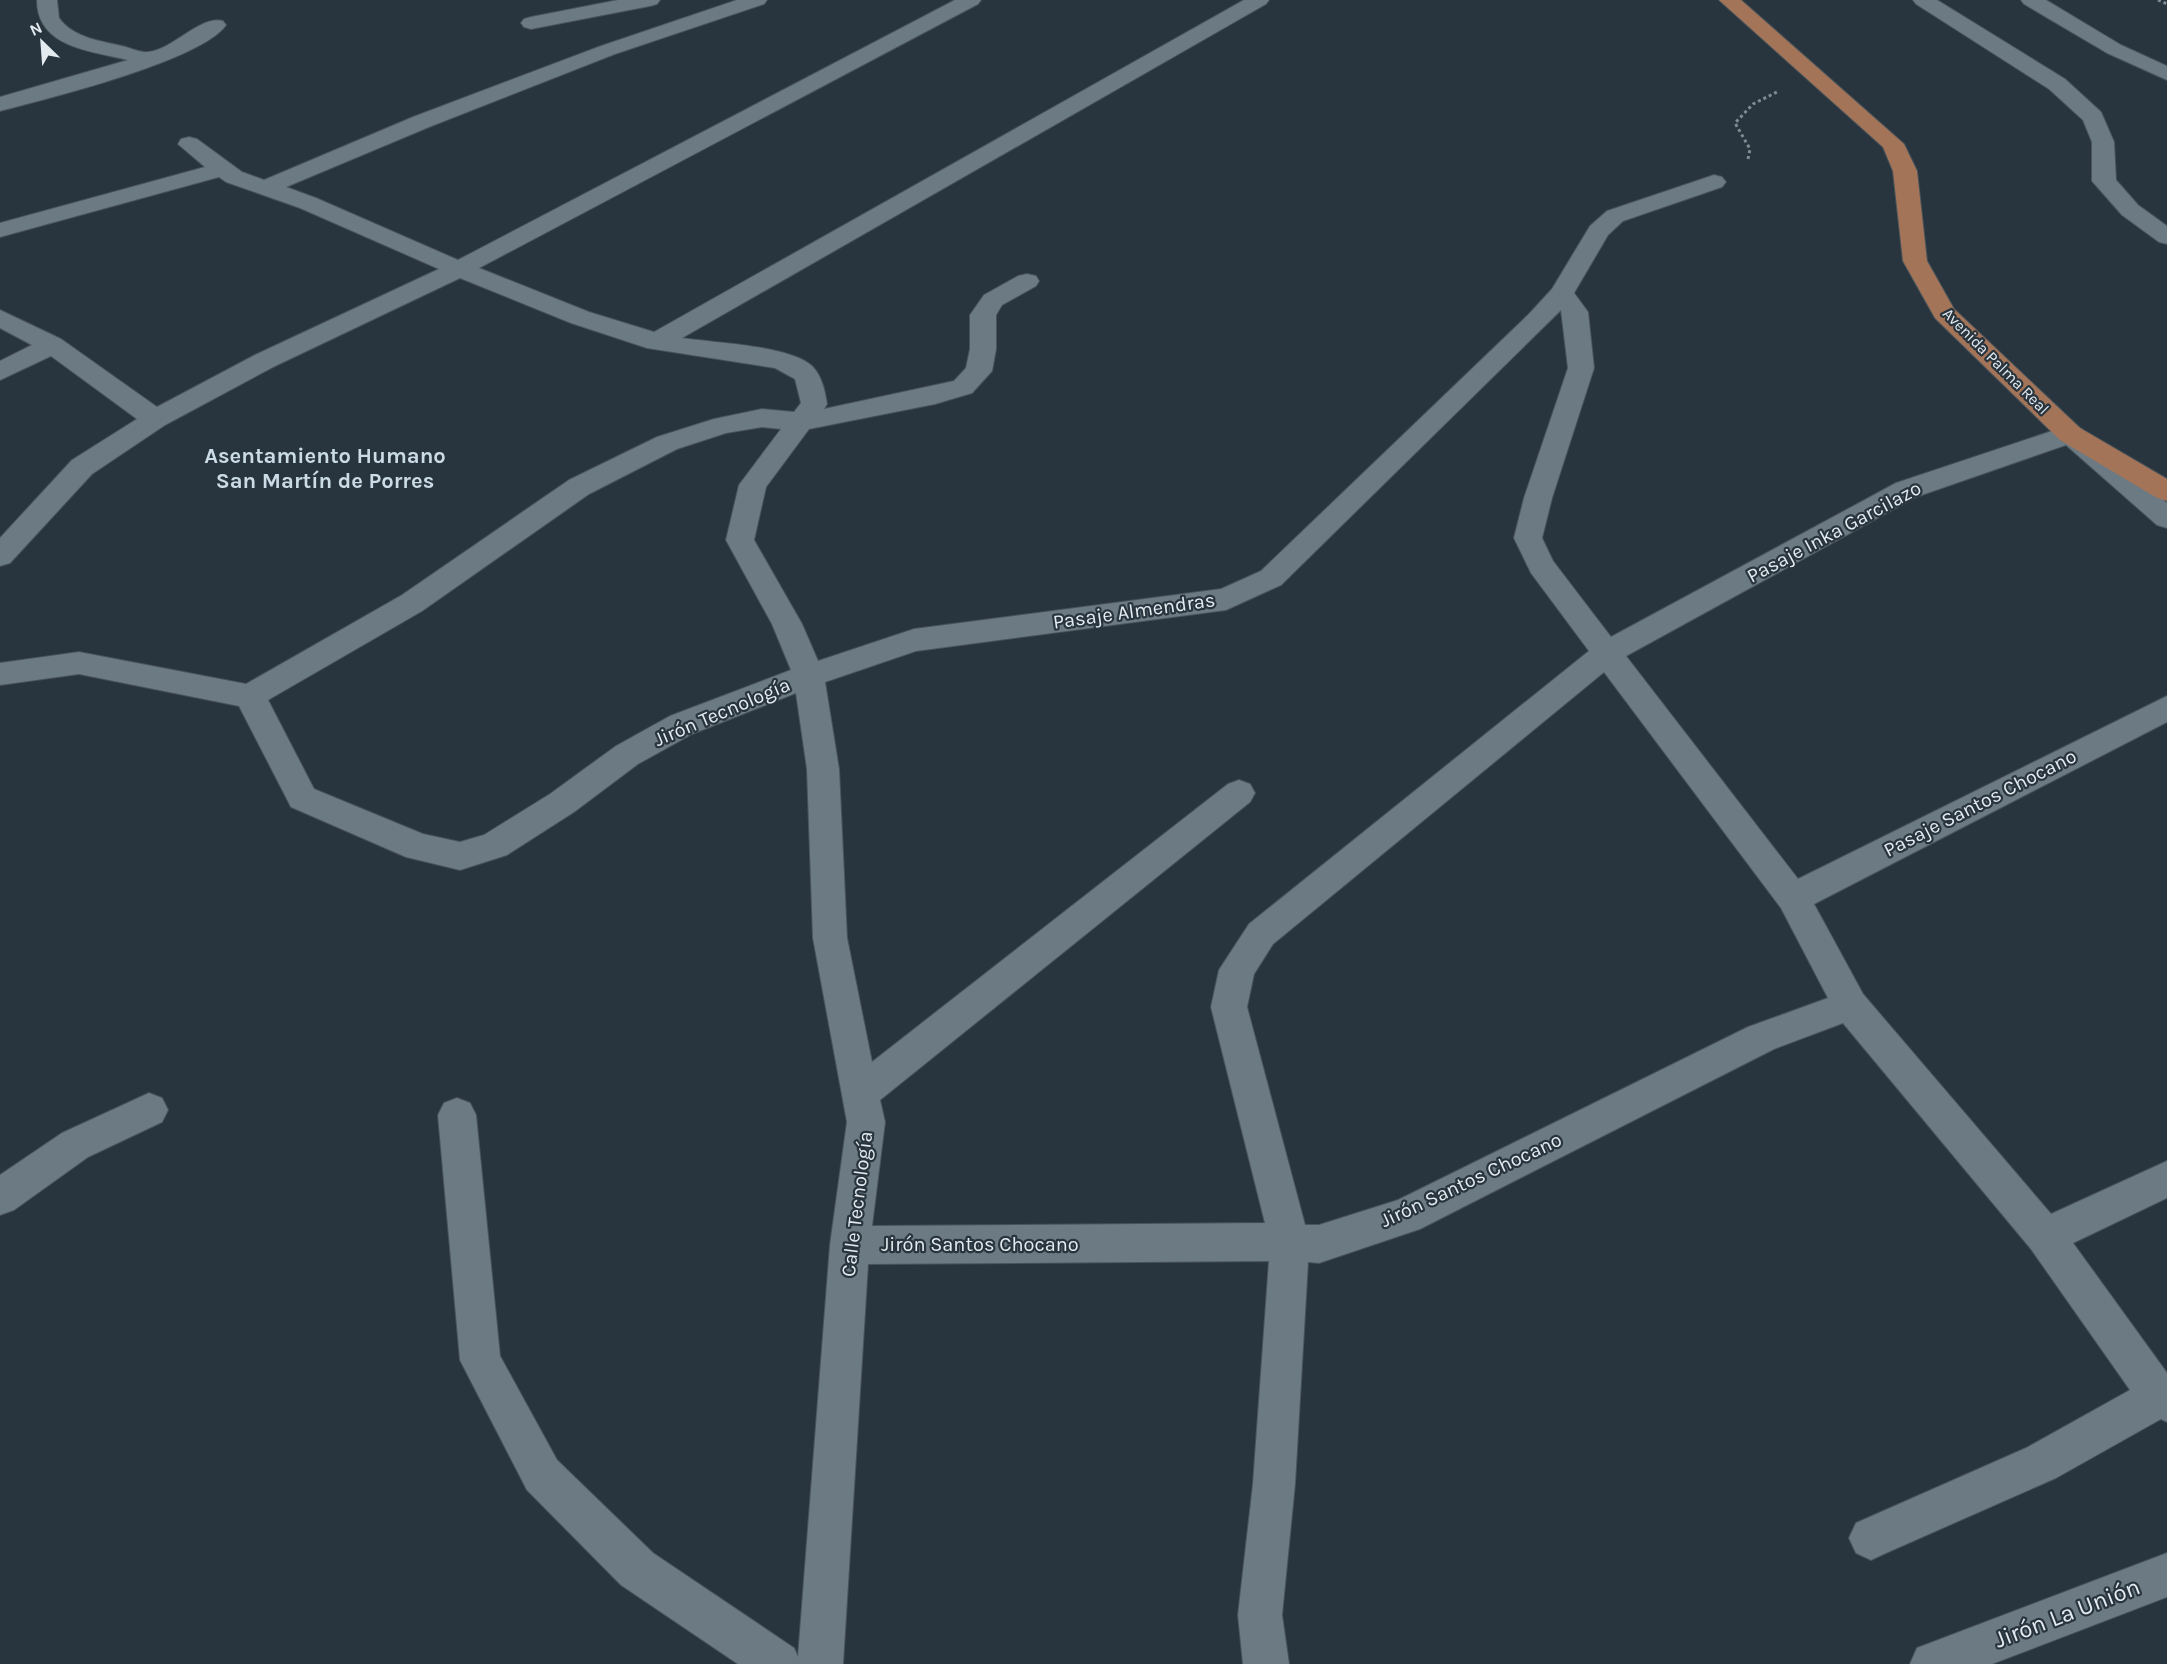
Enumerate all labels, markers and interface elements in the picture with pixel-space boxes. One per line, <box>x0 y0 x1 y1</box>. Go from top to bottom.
north arrow <box>12 12 72 72</box>
text: N <box>27 18 45 40</box>
street label: Avenida Palma Real <box>1939 304 2053 418</box>
district label: Asentamiento Humano San Martín de Porres <box>204 443 446 494</box>
street label: Pasaje Inka Garcilazo <box>1743 476 1925 588</box>
street label: Pasaje Almendras <box>1051 588 1217 634</box>
street label: Jirón Tecnología <box>650 673 794 751</box>
street label: Pasaje Santos Chocano <box>1880 744 2080 862</box>
street label: Jirón Santos Chocano <box>1377 1128 1565 1232</box>
street label: Calle Tecnología <box>837 1130 877 1278</box>
street label: Jirón Santos Chocano <box>881 1233 1079 1256</box>
street label: Jirón La Unión <box>1990 1572 2144 1654</box>

